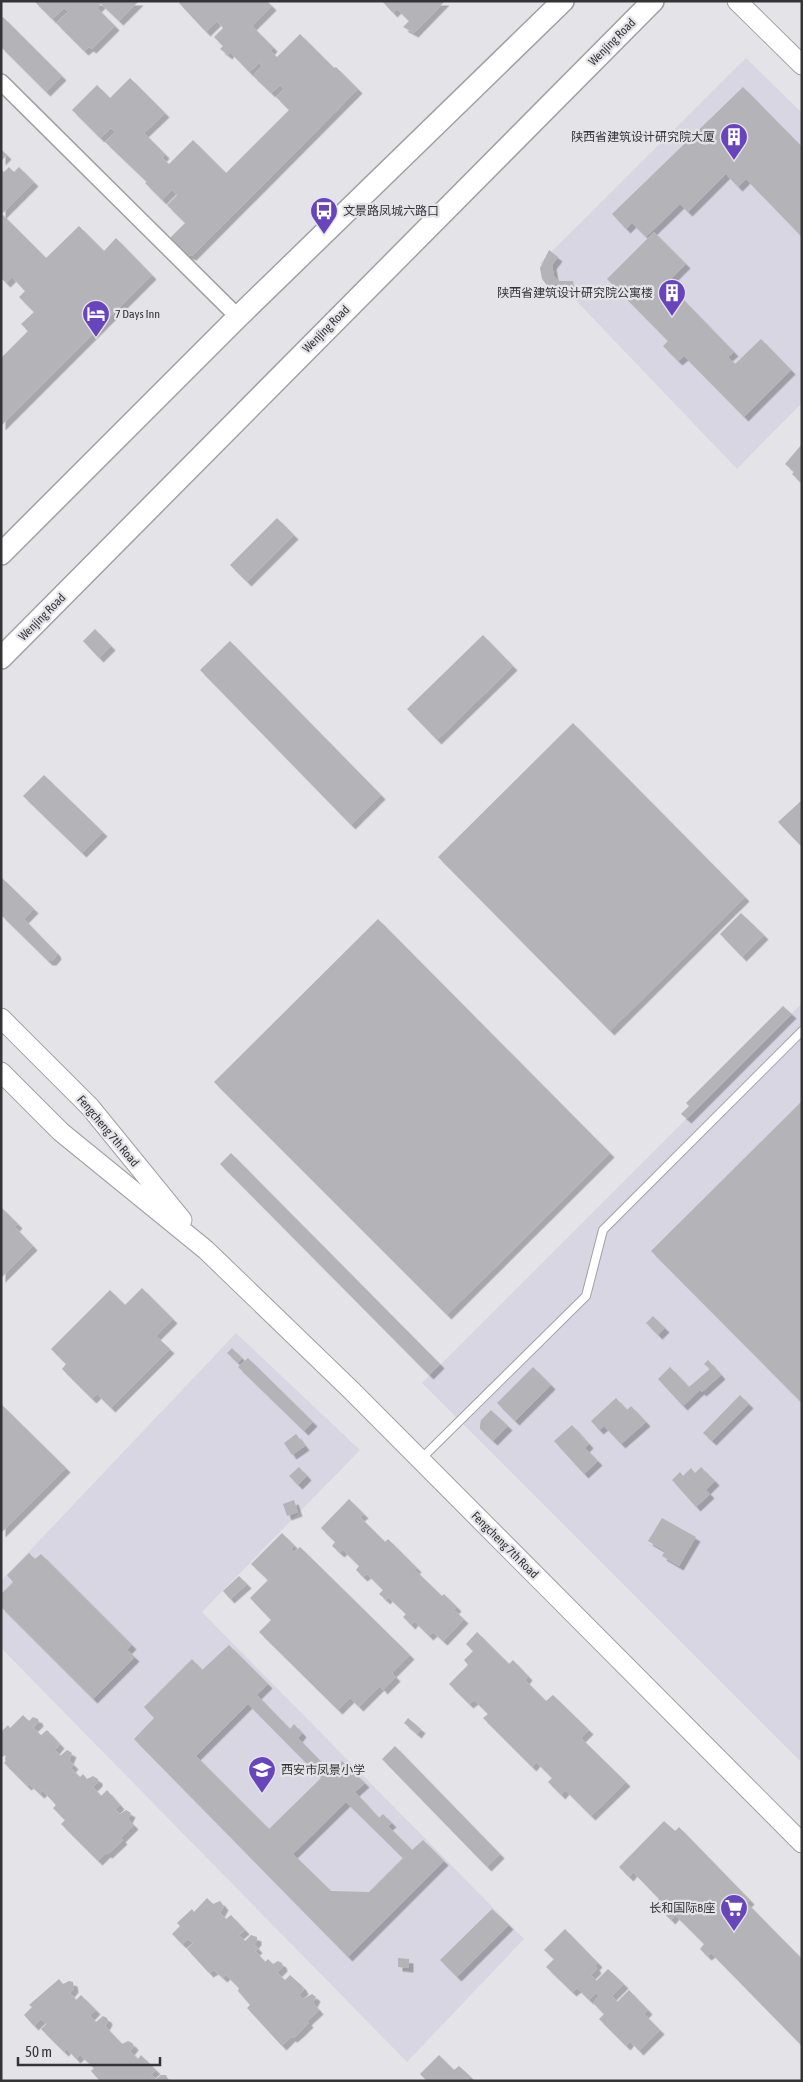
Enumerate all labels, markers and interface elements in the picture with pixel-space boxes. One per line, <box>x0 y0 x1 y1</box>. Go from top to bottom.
street label: Wenjing Road <box>586 16 638 68</box>
building icon: 陕西省建筑设计研究院大厦 <box>719 122 749 161</box>
place label: 陕西省建筑设计研究院大厦 <box>571 130 715 144</box>
bus stop icon: 文景路凤城六路口 <box>309 196 339 235</box>
place label: 文景路凤城六路口 <box>343 204 439 218</box>
building icon: 陕西省建筑设计研究院公寓楼 <box>657 278 687 317</box>
place label: 陕西省建筑设计研究院公寓楼 <box>497 286 653 300</box>
hotel icon: 7 Days Inn <box>81 299 111 338</box>
street label: Wenjing Road <box>300 303 352 355</box>
place label: 7 Days Inn <box>115 307 160 321</box>
street label: Wenjing Road <box>16 591 68 643</box>
street label: Fengcheng 7th Road <box>74 1093 142 1169</box>
street label: Fengcheng 7th Road <box>469 1509 541 1581</box>
school or university icon: 西安市凤景小学 <box>247 1755 277 1794</box>
place label: 西安市凤景小学 <box>281 1763 365 1777</box>
supermarket icon: 长和国际B座 <box>719 1893 749 1932</box>
place label: 长和国际B座 <box>649 1901 715 1915</box>
scale bar <box>18 2034 160 2066</box>
text: 50 m <box>25 2043 52 2060</box>

